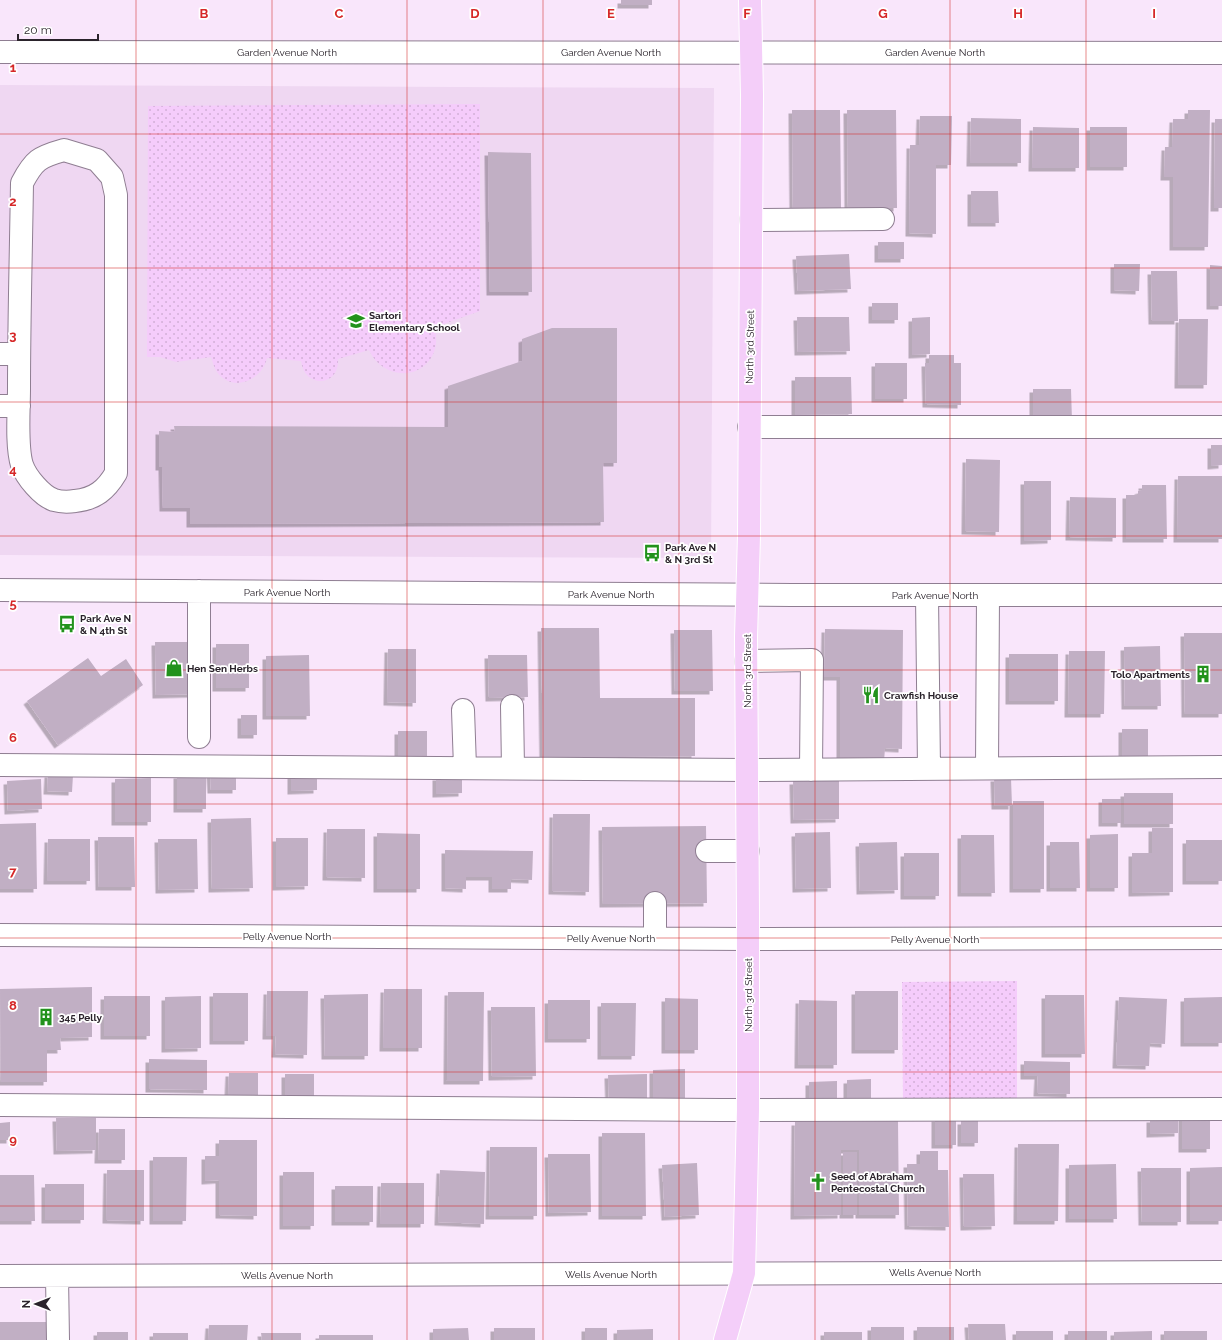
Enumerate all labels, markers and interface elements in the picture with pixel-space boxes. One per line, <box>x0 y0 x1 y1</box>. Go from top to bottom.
text: B <box>200 6 209 21</box>
text: C <box>335 6 344 21</box>
text: D <box>470 6 480 21</box>
text: E <box>607 6 615 21</box>
text: F <box>743 6 751 21</box>
text: G <box>878 6 888 21</box>
text: H <box>1013 6 1023 21</box>
text: I <box>1152 6 1156 21</box>
scale bar <box>18 16 98 42</box>
text: 20 m <box>24 23 52 37</box>
street label: Garden Avenue North <box>237 47 337 58</box>
street label: Garden Avenue North <box>561 47 661 58</box>
street label: Garden Avenue North <box>885 47 985 58</box>
text: 1 <box>10 60 17 75</box>
text: 2 <box>9 194 17 209</box>
street label: North 3rd Street <box>744 309 756 384</box>
place label: Sartori Elementary School <box>369 310 461 333</box>
school or university icon: Sartori Elementary School <box>346 311 366 331</box>
text: 3 <box>9 328 17 343</box>
text: 4 <box>9 462 17 477</box>
place label: Park Ave N & N 3rd St <box>665 542 716 565</box>
bus stop icon: Park Ave N & N 3rd St <box>642 543 662 563</box>
street label: Park Avenue North <box>244 587 330 598</box>
street label: Park Avenue North <box>568 589 654 600</box>
street label: Park Avenue North <box>892 590 978 601</box>
text: 5 <box>9 596 17 611</box>
place label: Park Ave N & N 4th St <box>80 613 131 636</box>
bus stop icon: Park Ave N & N 4th St <box>57 614 77 634</box>
street label: North 3rd Street <box>742 633 753 708</box>
shop icon: Hen Sen Herbs <box>164 658 184 678</box>
place label: Hen Sen Herbs <box>187 663 258 674</box>
building icon: Tolo Apartments <box>1193 664 1213 684</box>
place label: Tolo Apartments <box>1111 669 1190 680</box>
restaurant icon: Crawfish House <box>861 685 881 705</box>
place label: Crawfish House <box>884 690 958 701</box>
text: 6 <box>9 730 17 745</box>
text: 7 <box>9 864 17 879</box>
street label: Pelly Avenue North <box>243 931 331 942</box>
street label: Pelly Avenue North <box>567 933 655 944</box>
street label: Pelly Avenue North <box>891 934 979 945</box>
street label: North 3rd Street <box>743 957 754 1032</box>
text: 8 <box>9 998 17 1013</box>
building icon: 345 Pelly <box>36 1007 56 1027</box>
place label: 345 Pelly <box>59 1012 102 1023</box>
text: 9 <box>9 1132 17 1147</box>
place label: Seed of Abraham Pentecostal Church <box>831 1171 925 1194</box>
church icon: Seed of Abraham Pentecostal Church <box>808 1172 828 1192</box>
street label: Wells Avenue North <box>889 1267 981 1278</box>
street label: Wells Avenue North <box>565 1269 657 1280</box>
street label: Wells Avenue North <box>241 1270 333 1281</box>
north arrow <box>16 1284 56 1324</box>
text: N <box>20 1300 33 1308</box>

